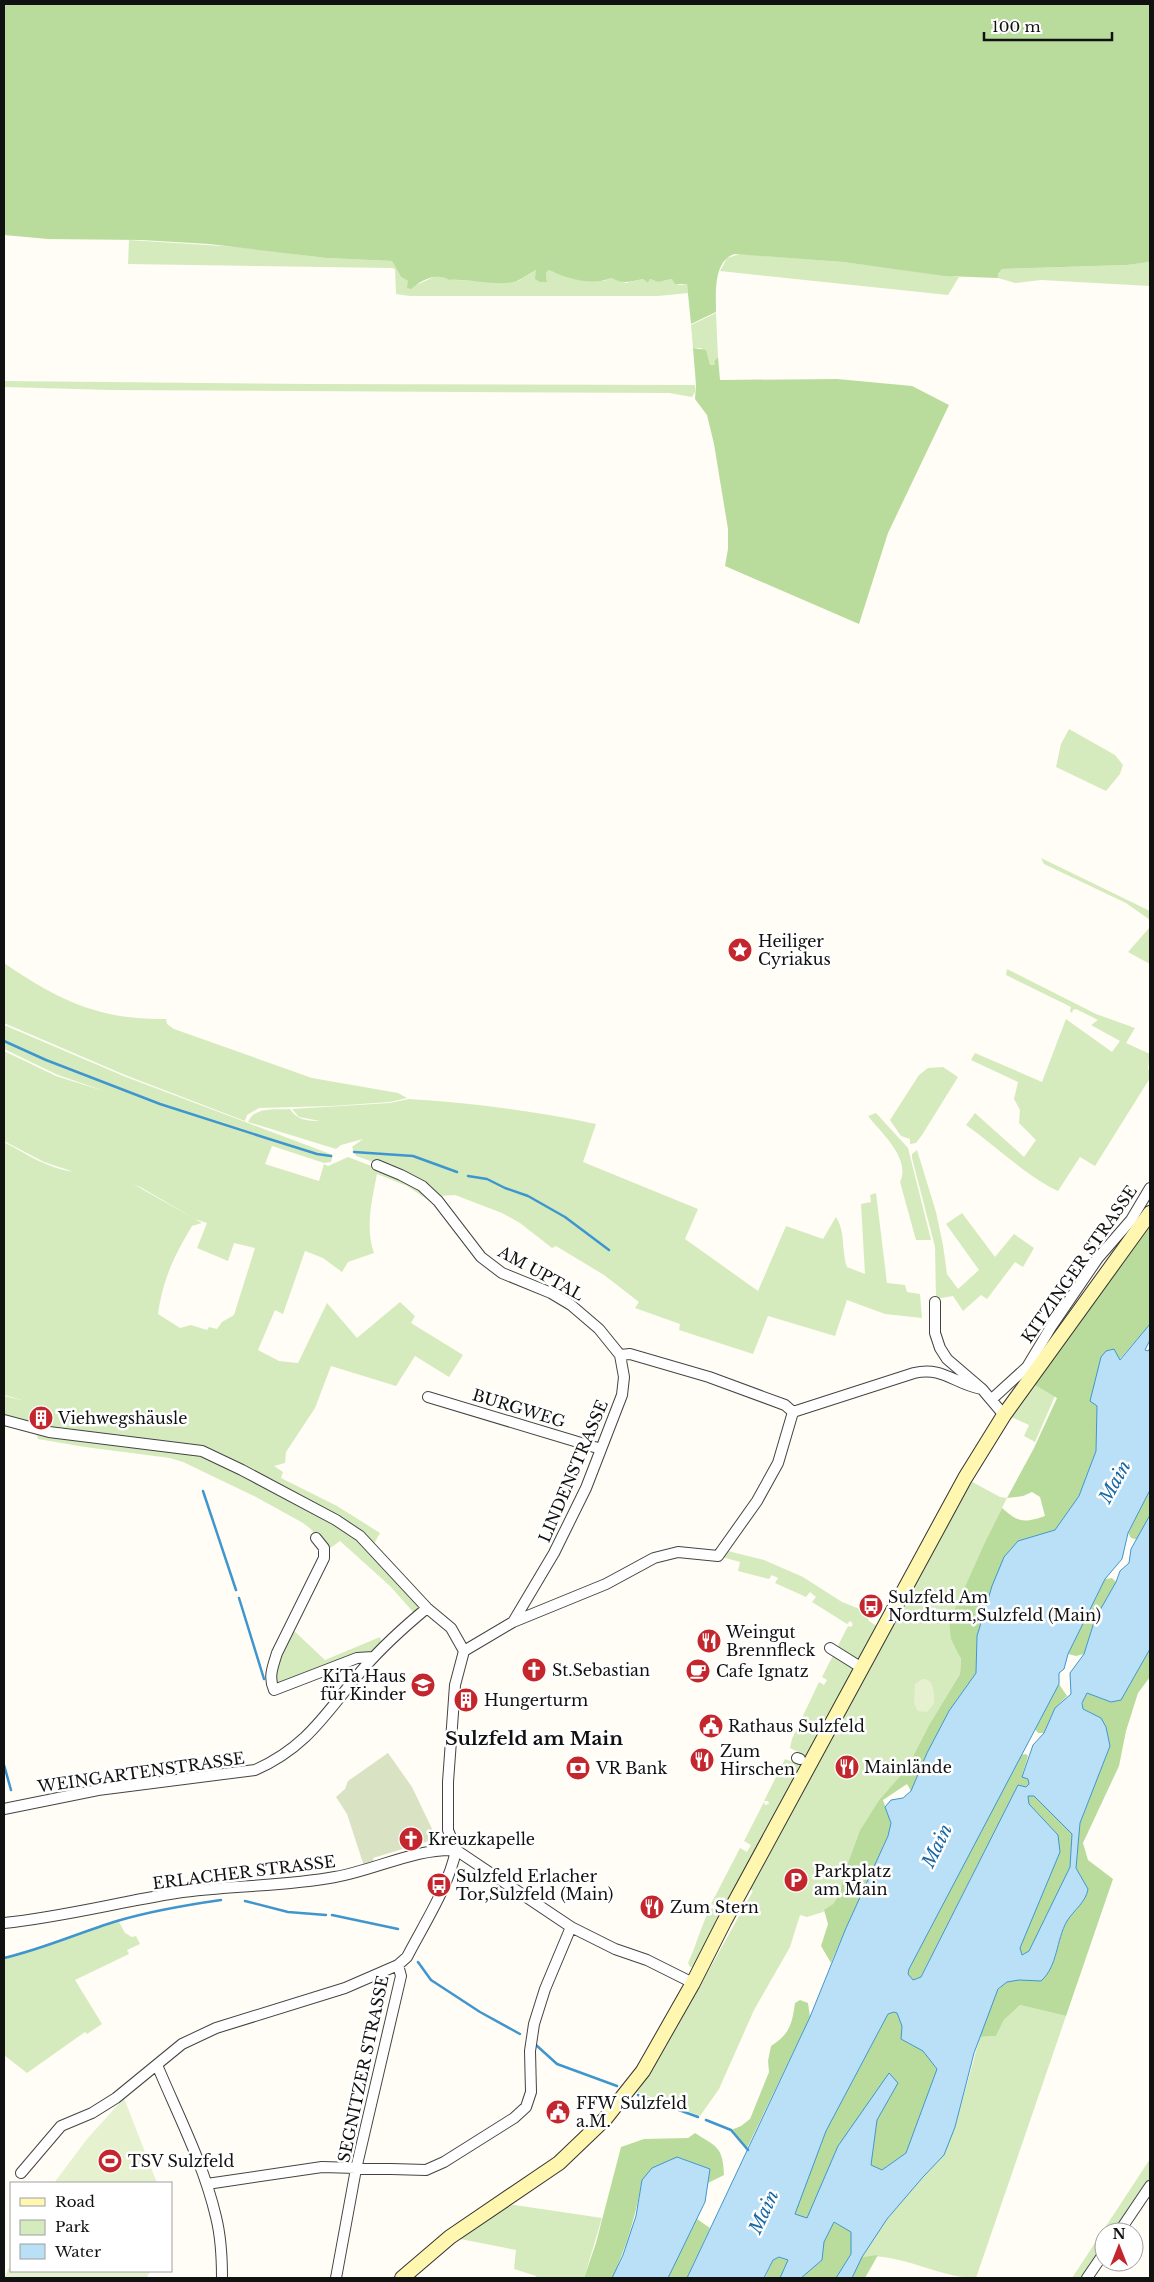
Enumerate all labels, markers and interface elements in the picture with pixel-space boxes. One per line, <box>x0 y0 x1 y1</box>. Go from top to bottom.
scale bar <box>984 10 1112 42</box>
text: 100 m <box>992 17 1041 36</box>
place label: Heiliger Cyriakus <box>758 931 831 969</box>
place icon: Heiliger Cyriakus <box>727 937 753 963</box>
street label: KITZINGER STRASSE <box>1017 1181 1141 1347</box>
street label: AM UPTAL <box>494 1241 588 1305</box>
street label: BURGWEG <box>470 1384 568 1432</box>
street label: LINDENSTRASSE <box>534 1397 612 1545</box>
building icon: Viehwegshäusle <box>28 1405 54 1431</box>
place label: Viehwegshäusle <box>57 1408 187 1428</box>
water label: Main <box>1094 1457 1136 1508</box>
place label: Sulzfeld Am Nordturm,Sulzfeld (Main) <box>888 1587 1101 1625</box>
bus stop icon: Sulzfeld Am Nordturm,Sulzfeld (Main) <box>858 1593 884 1619</box>
place label: Weingut Brennfleck <box>725 1622 816 1660</box>
restaurant icon: Weingut Brennfleck <box>696 1628 722 1654</box>
church icon: St.Sebastian <box>521 1657 547 1683</box>
cafe icon: Cafe Ignatz <box>685 1658 711 1684</box>
place label: St.Sebastian <box>552 1660 650 1680</box>
place label: Cafe Ignatz <box>716 1661 809 1681</box>
place label: KiTa Haus für Kinder <box>320 1666 406 1704</box>
school or university icon: KiTa Haus für Kinder <box>410 1672 436 1698</box>
building icon: Hungerturm <box>453 1687 479 1713</box>
place label: Hungerturm <box>484 1690 588 1710</box>
public building icon: Rathaus Sulzfeld <box>698 1713 724 1739</box>
place label: Rathaus Sulzfeld <box>728 1716 865 1736</box>
district label: Sulzfeld am Main <box>445 1727 623 1750</box>
place label: Zum Hirschen <box>720 1741 795 1779</box>
restaurant icon: Zum Hirschen <box>689 1747 715 1773</box>
street label: WEINGARTENSTRASSE <box>35 1748 246 1797</box>
restaurant icon: Mainlände <box>834 1754 860 1780</box>
bank icon: VR Bank <box>565 1755 591 1781</box>
place label: Mainlände <box>864 1757 952 1777</box>
place label: VR Bank <box>595 1758 667 1778</box>
water label: Main <box>917 1821 957 1872</box>
church icon: Kreuzkapelle <box>398 1826 424 1852</box>
place label: Kreuzkapelle <box>428 1829 535 1849</box>
street label: ERLACHER STRASSE <box>151 1851 337 1893</box>
place label: Parkplatz am Main <box>814 1861 891 1899</box>
place label: Sulzfeld Erlacher Tor,Sulzfeld (Main) <box>456 1866 613 1904</box>
parking icon: Parkplatz am Main <box>783 1867 809 1893</box>
bus stop icon: Sulzfeld Erlacher Tor,Sulzfeld (Main) <box>426 1872 452 1898</box>
restaurant icon: Zum Stern <box>639 1894 665 1920</box>
place label: Zum Stern <box>670 1897 759 1917</box>
street label: SEGNITZER STRASSE <box>333 1974 393 2164</box>
place label: FFW Sulzfeld a.M. <box>576 2093 687 2131</box>
public building icon: FFW Sulzfeld a.M. <box>545 2099 571 2125</box>
sports icon: TSV Sulzfeld <box>97 2148 123 2174</box>
place label: TSV Sulzfeld <box>128 2151 234 2171</box>
legend <box>10 2182 172 2272</box>
water label: Main <box>744 2187 784 2238</box>
text: Road <box>55 2192 95 2211</box>
text: Park <box>55 2217 91 2236</box>
north arrow <box>1094 2222 1144 2272</box>
text: N <box>1112 2225 1126 2243</box>
text: Water <box>54 2242 102 2261</box>

